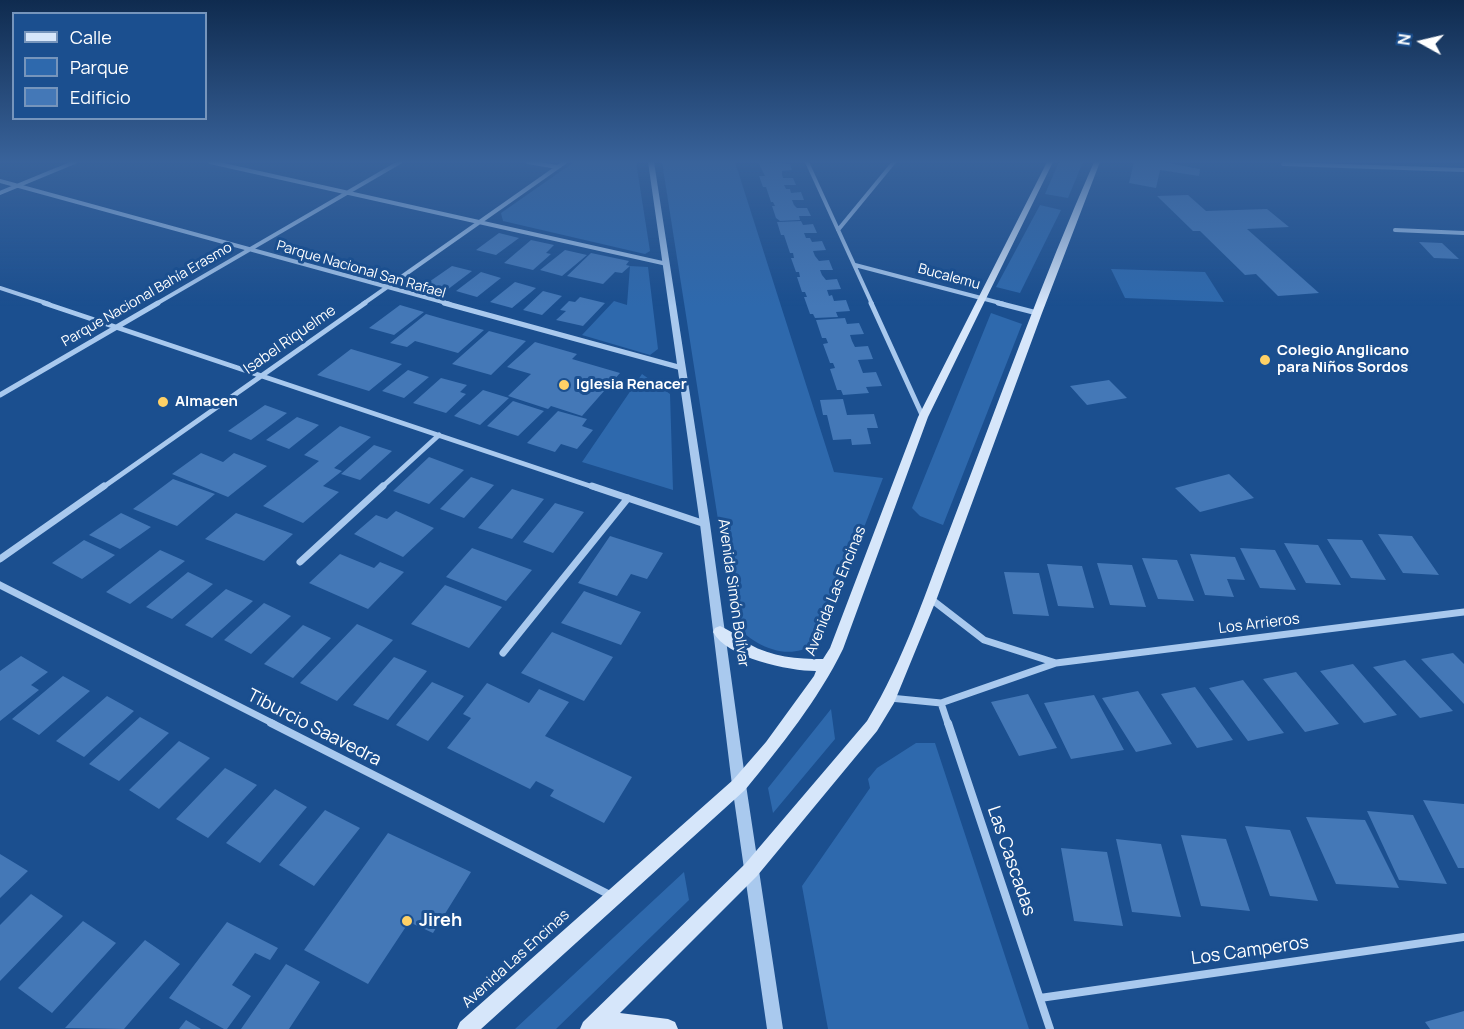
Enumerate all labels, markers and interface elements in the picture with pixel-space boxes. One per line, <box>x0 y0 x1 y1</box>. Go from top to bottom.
legend <box>12 12 207 120</box>
north arrow <box>1392 12 1452 72</box>
text: Calle <box>70 25 112 49</box>
text: N <box>1392 32 1416 47</box>
text: Parque <box>70 55 129 79</box>
text: Edificio <box>70 85 131 109</box>
street label: Parque Nacional San Rafael <box>274 238 448 302</box>
street label: Parque Nacional Bahía Erasmo <box>59 239 235 351</box>
street label: Bucalemu <box>916 261 982 293</box>
street label: Isabel Riquelme <box>240 302 340 378</box>
place label: Colegio Anglicano para Niños Sordos <box>1277 342 1409 377</box>
marker: Colegio Anglicano para Niños Sordos <box>1258 353 1272 367</box>
place label: Iglesia Renacer <box>576 376 687 394</box>
marker: Iglesia Renacer <box>557 378 571 392</box>
place label: Almacen <box>175 393 238 411</box>
marker: Almacen <box>156 395 170 409</box>
street label: Avenida Simón Bolívar <box>714 518 752 668</box>
street label: Avenida Las Encinas <box>802 523 870 659</box>
street label: Los Arrieros <box>1217 610 1301 638</box>
street label: Tiburcio Saavedra <box>243 685 385 771</box>
street label: Las Cascadas <box>982 803 1040 919</box>
street label: Avenida Las Encinas <box>459 906 573 1012</box>
place label: Jireh <box>419 910 462 932</box>
marker: Jireh <box>400 914 414 928</box>
street label: Los Camperos <box>1190 932 1310 970</box>

